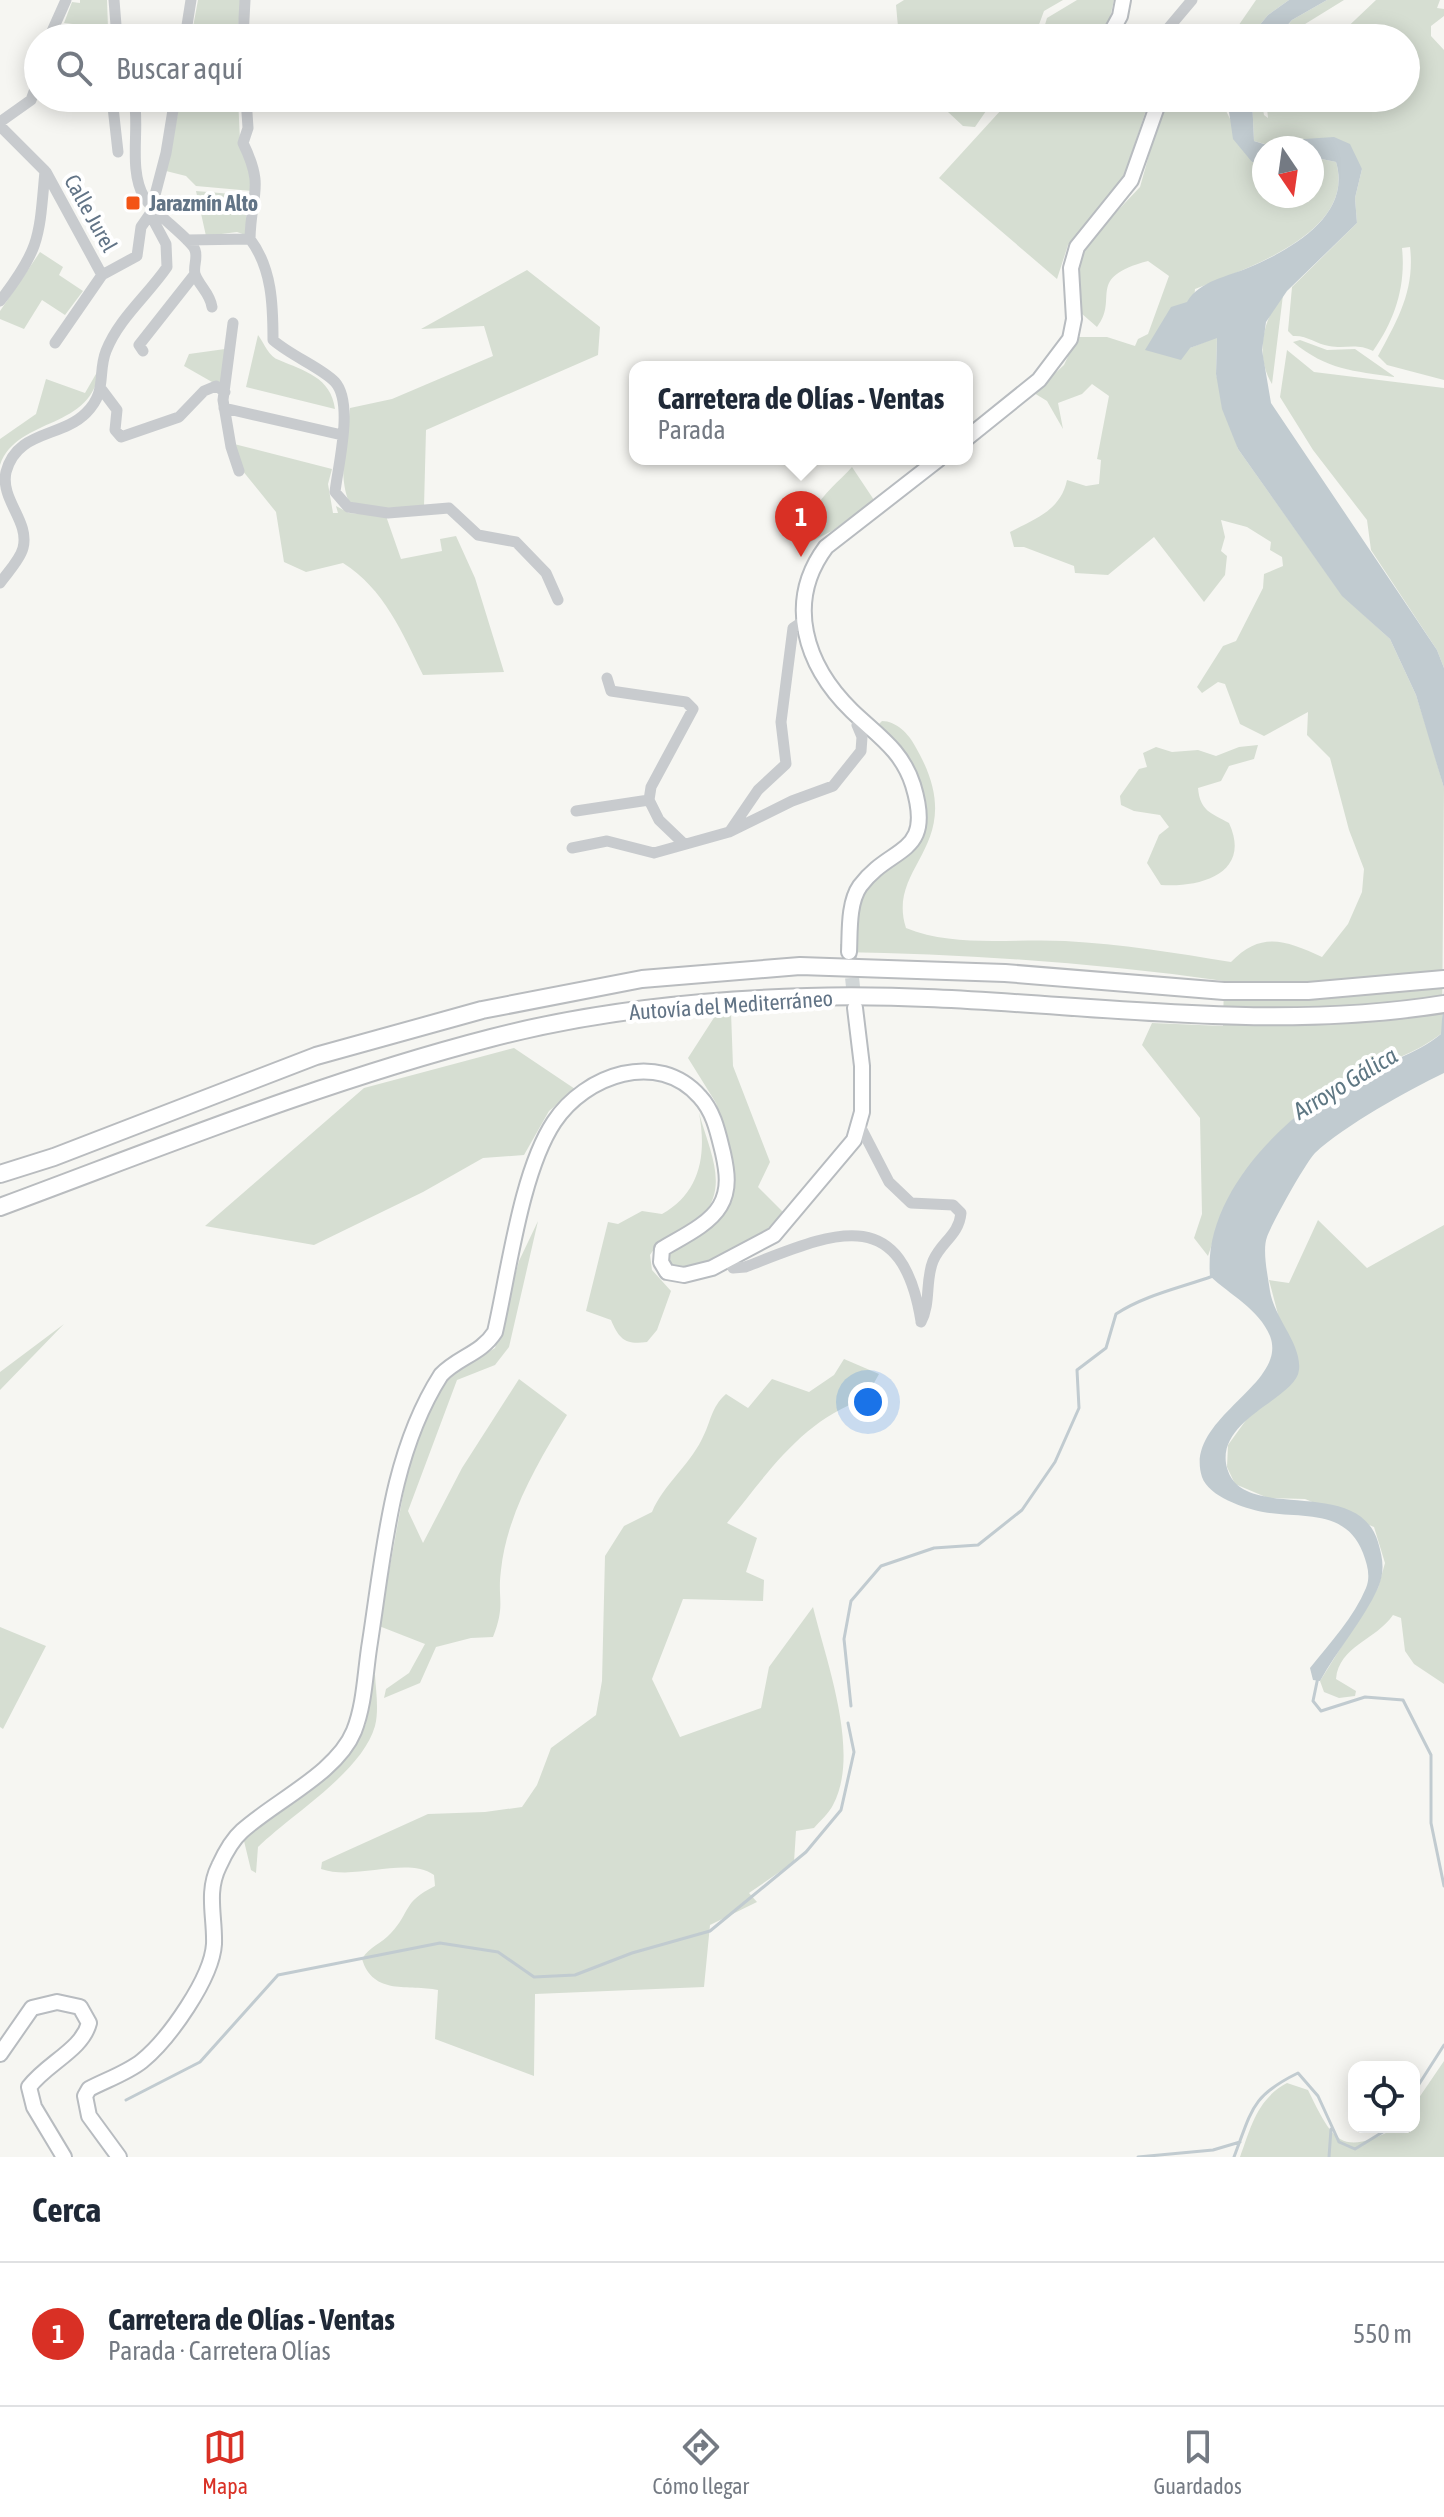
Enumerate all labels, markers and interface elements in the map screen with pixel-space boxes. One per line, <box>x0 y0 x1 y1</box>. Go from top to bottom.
search box <box>24 24 1420 112</box>
icon: search <box>52 46 96 90</box>
text: Buscar aquí <box>116 51 243 85</box>
north arrow <box>1252 136 1324 208</box>
street label: Calle Jurel <box>59 170 123 256</box>
place label: Jarazmín Alto <box>148 190 258 216</box>
marker: Jarazmín Alto <box>124 194 142 212</box>
popup <box>629 361 973 465</box>
text: Carretera de Olías - Ventas <box>658 381 944 415</box>
text: Parada <box>658 415 726 445</box>
pin: 1 <box>775 491 827 557</box>
street label: Autovía del Mediterráneo <box>628 985 834 1025</box>
water label: Arroyo Gálica <box>1287 1041 1402 1125</box>
your location <box>848 1382 888 1422</box>
map controls <box>1348 2061 1420 2133</box>
button: locate <box>1348 2061 1420 2133</box>
text: Cerca <box>32 2190 101 2229</box>
text: Carretera de Olías - Ventas <box>108 2302 395 2336</box>
text: 1 <box>52 2319 64 2349</box>
text: 550 m <box>1353 2319 1412 2349</box>
text: Parada · Carretera Olías <box>108 2336 331 2366</box>
tab: Mapa <box>202 2425 248 2499</box>
tab: Cómo llegar <box>652 2425 749 2499</box>
tab: Guardados <box>1154 2425 1242 2499</box>

